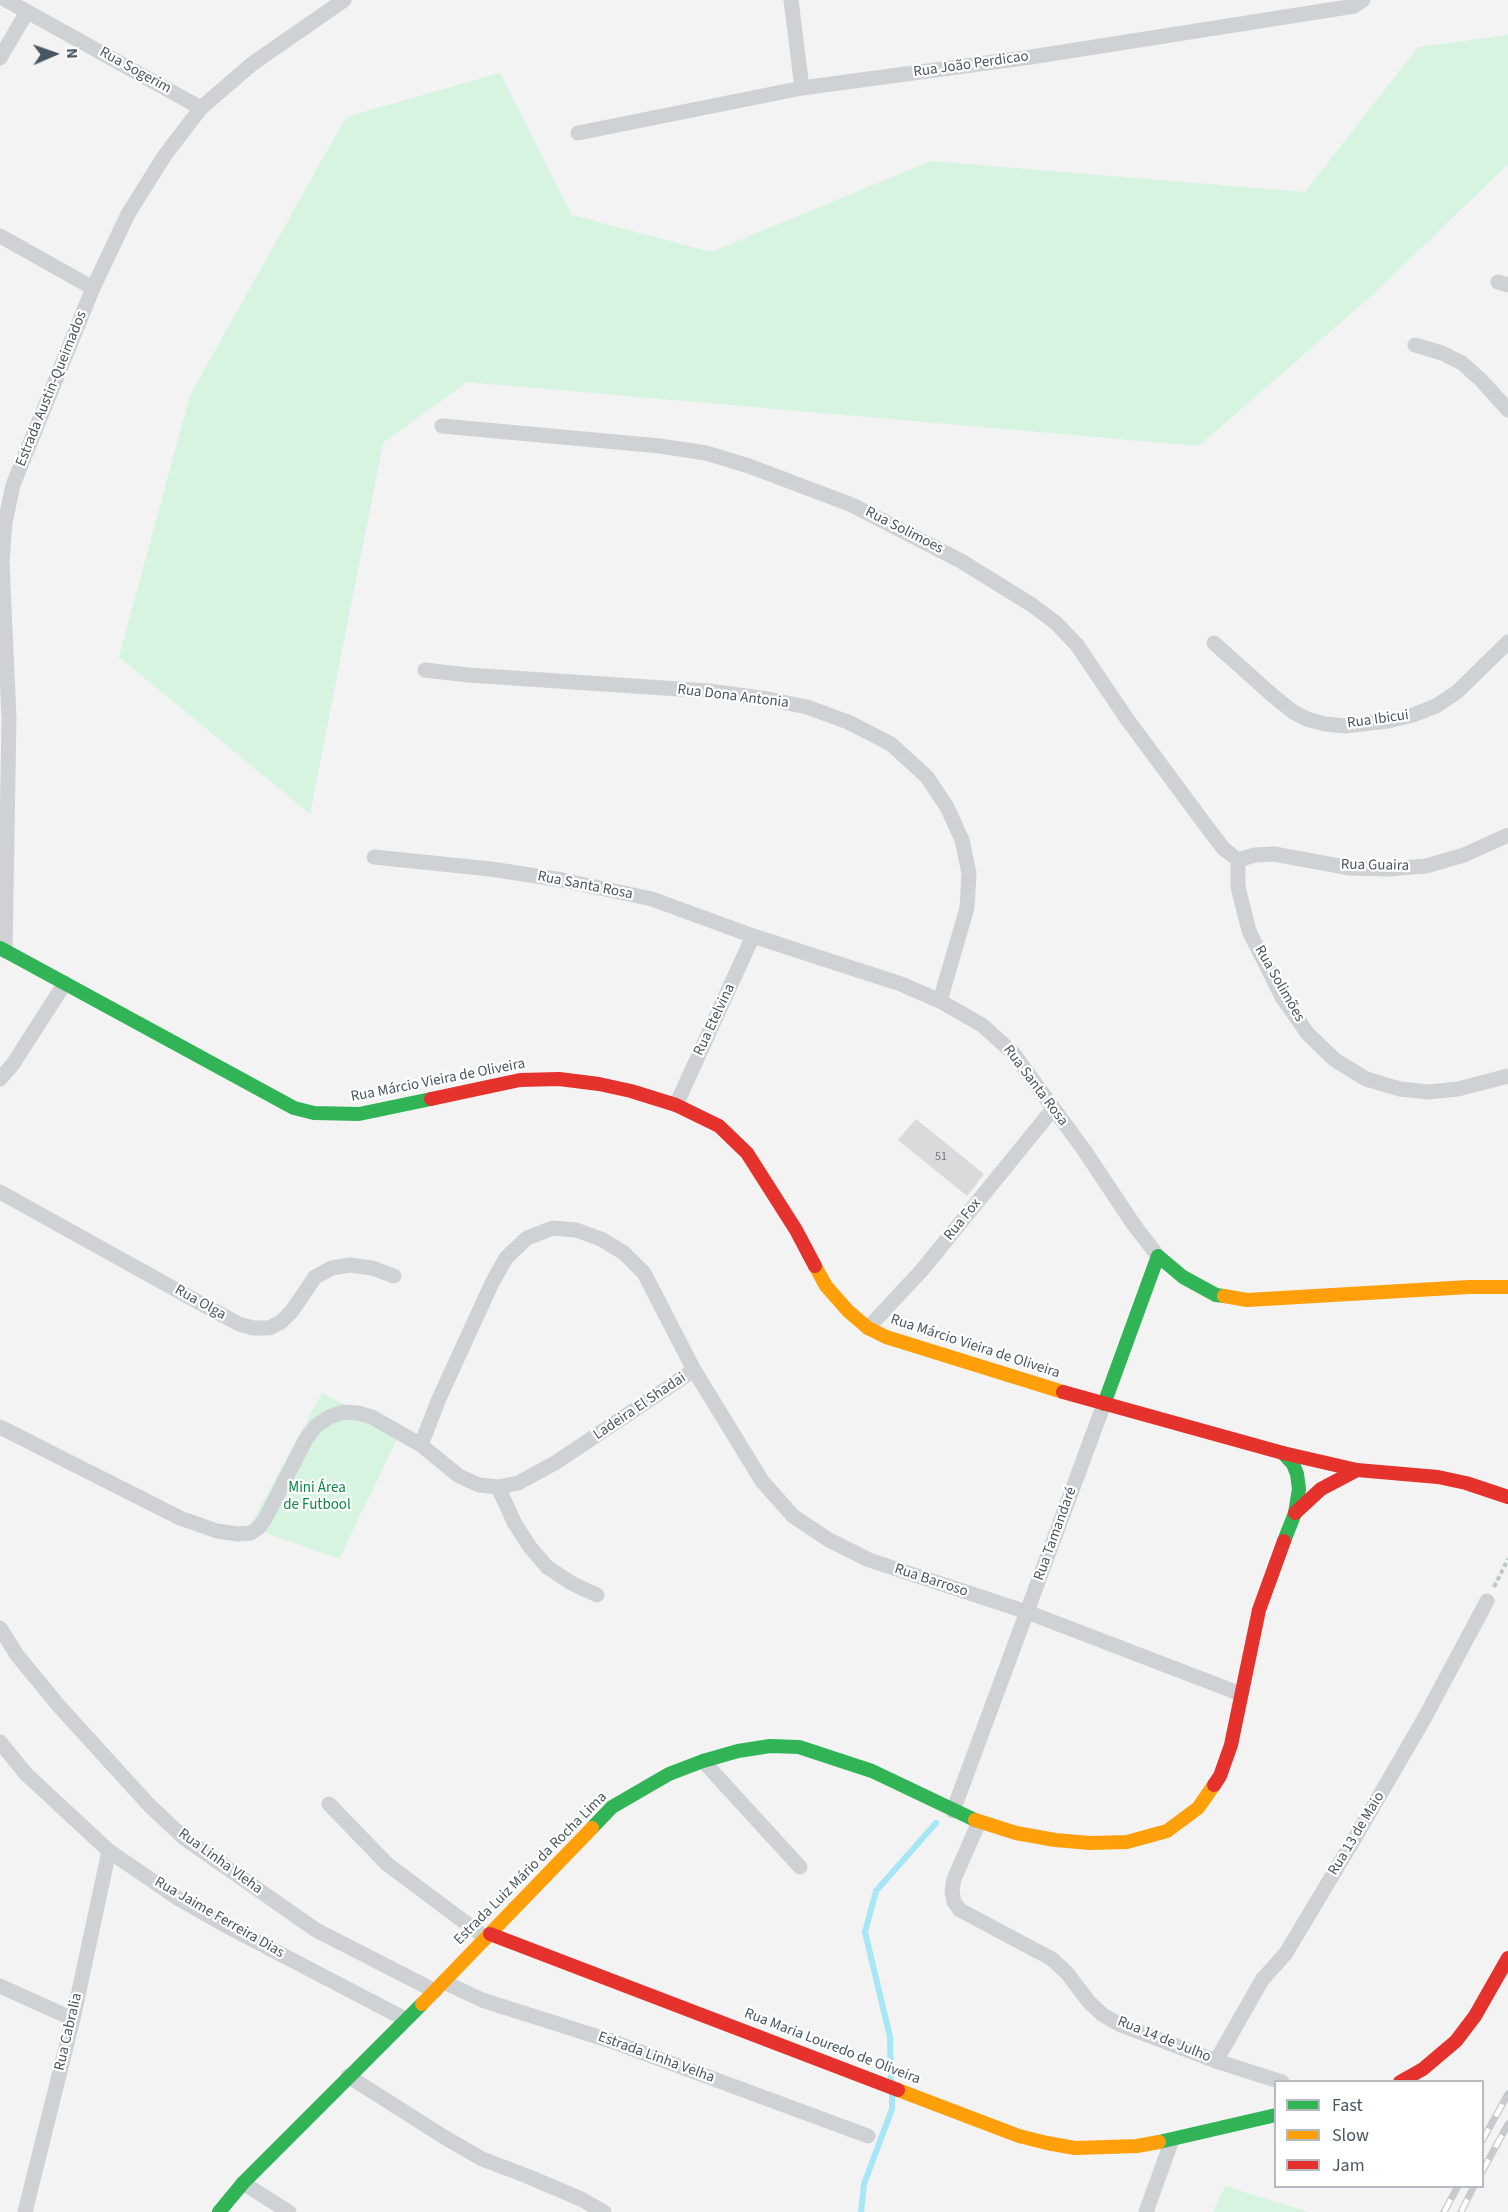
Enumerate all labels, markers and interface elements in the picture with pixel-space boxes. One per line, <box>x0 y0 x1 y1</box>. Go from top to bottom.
north arrow <box>24 24 84 84</box>
street label: Rua Sogerim <box>96 44 174 98</box>
text: N <box>61 48 83 59</box>
street label: Rua João Perdicao <box>912 48 1030 82</box>
street label: Estrada Austin-Queimados <box>13 309 91 469</box>
street label: Rua Solimoes <box>862 504 946 558</box>
street label: Rua Dona Antonia <box>676 681 790 713</box>
street label: Rua Ibicui <box>1346 707 1410 733</box>
street label: Rua Guaira <box>1341 856 1409 876</box>
street label: Rua Santa Rosa <box>536 868 634 904</box>
street label: Rua Solimões <box>1250 943 1308 1025</box>
street label: Rua Etelvina <box>690 981 740 1059</box>
street label: Rua Santa Rosa <box>999 1042 1071 1130</box>
street label: Rua Márcio Vieira de Oliveira <box>349 1055 527 1107</box>
house number: 51 <box>935 1150 947 1164</box>
street label: Rua Fox <box>941 1195 985 1245</box>
street label: Rua Olga <box>171 1282 229 1324</box>
street label: Rua Márcio Vieira de Oliveira <box>888 1311 1062 1383</box>
street label: Ladeira El Shadai <box>590 1369 690 1445</box>
park label: Mini Área de Futbool <box>283 1480 351 1515</box>
street label: Rua Tamandaré <box>1031 1485 1081 1583</box>
street label: Rua Barroso <box>892 1561 970 1601</box>
street label: Estrada Luiz Mário da Rocha Lima <box>451 1789 611 1949</box>
street label: Rua 13 de Maio <box>1325 1789 1389 1879</box>
street label: Rua Linha Vleha <box>174 1825 266 1899</box>
street label: Rua Jaime Ferreira Dias <box>151 1874 287 1962</box>
street label: Rua Cabralia <box>51 1991 87 2073</box>
street label: Rua Maria Louredo de Oliveira <box>741 2005 923 2089</box>
street label: Rua 14 de Julho <box>1115 2013 1213 2067</box>
street label: Estrada Linha Velha <box>595 2029 717 2087</box>
legend <box>1274 2080 1484 2188</box>
text: Fast <box>1332 2093 1363 2118</box>
text: Slow <box>1332 2123 1369 2148</box>
text: Jam <box>1332 2153 1365 2178</box>

